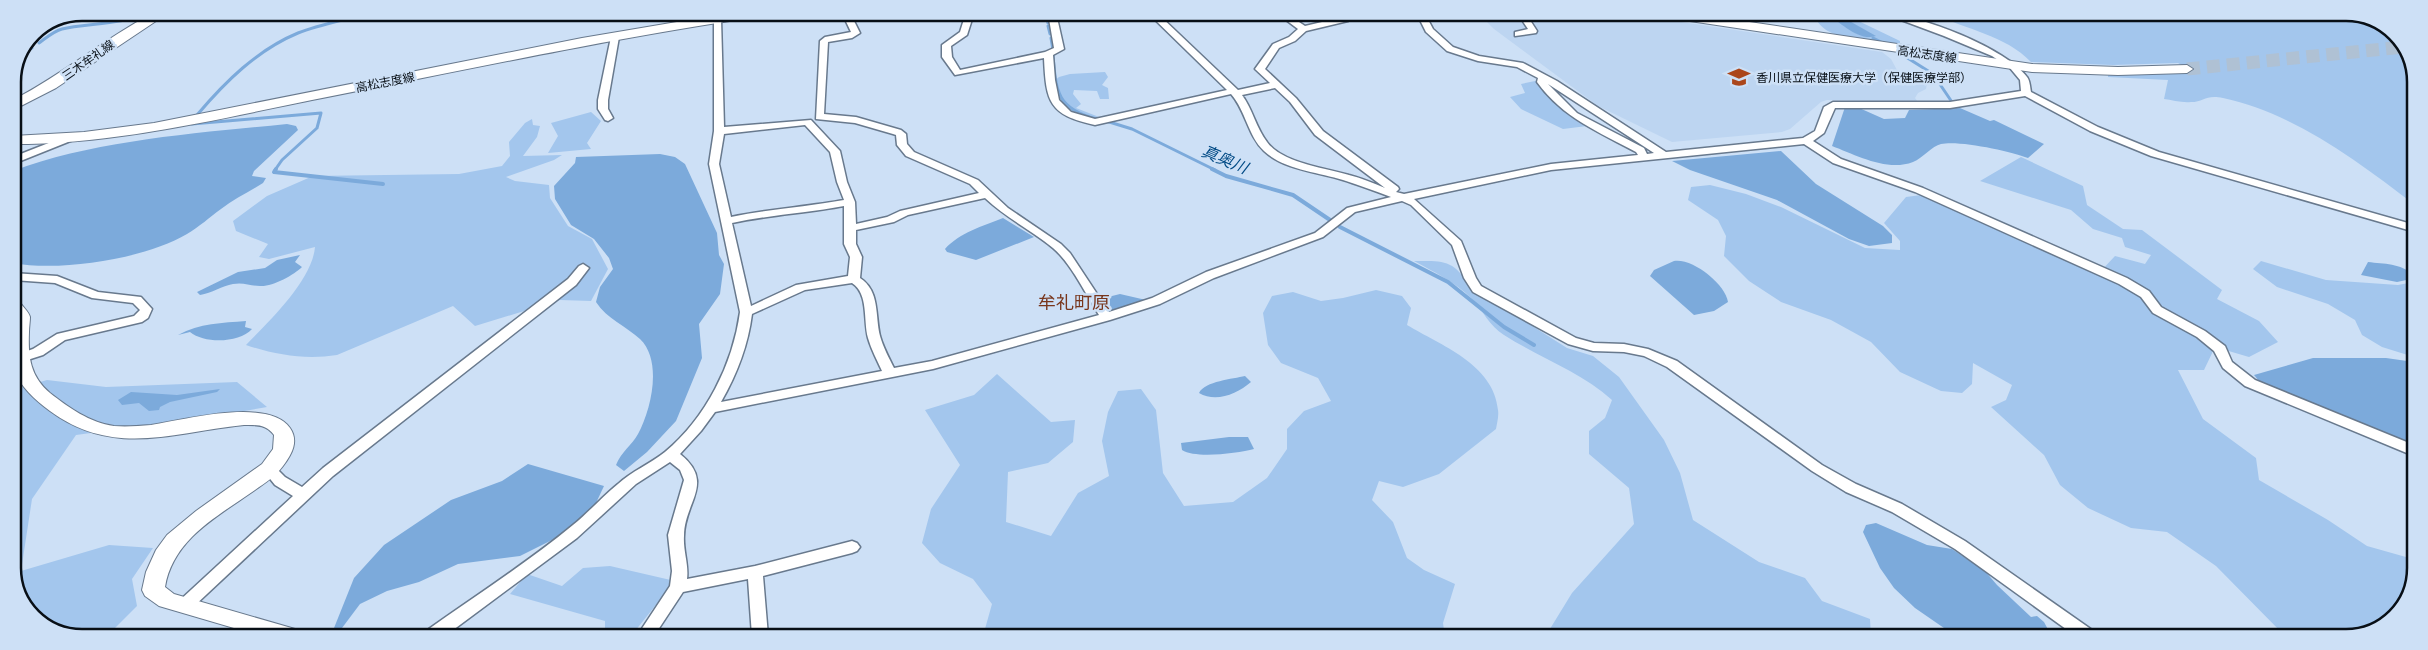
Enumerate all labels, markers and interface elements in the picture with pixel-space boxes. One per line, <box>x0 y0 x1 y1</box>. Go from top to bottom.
street label: 三木牟礼線 <box>59 37 117 83</box>
street label: 高松志度線 <box>1896 42 1958 66</box>
school or university icon: 香川県立保健医療大学（保健医療学部） <box>1726 64 1752 90</box>
street label: 高松志度線 <box>354 69 416 95</box>
place label: 香川県立保健医療大学（保健医療学部） <box>1756 70 1972 85</box>
water label: 真奥川 <box>1199 140 1253 178</box>
district label: 牟礼町原 <box>1038 291 1110 314</box>

